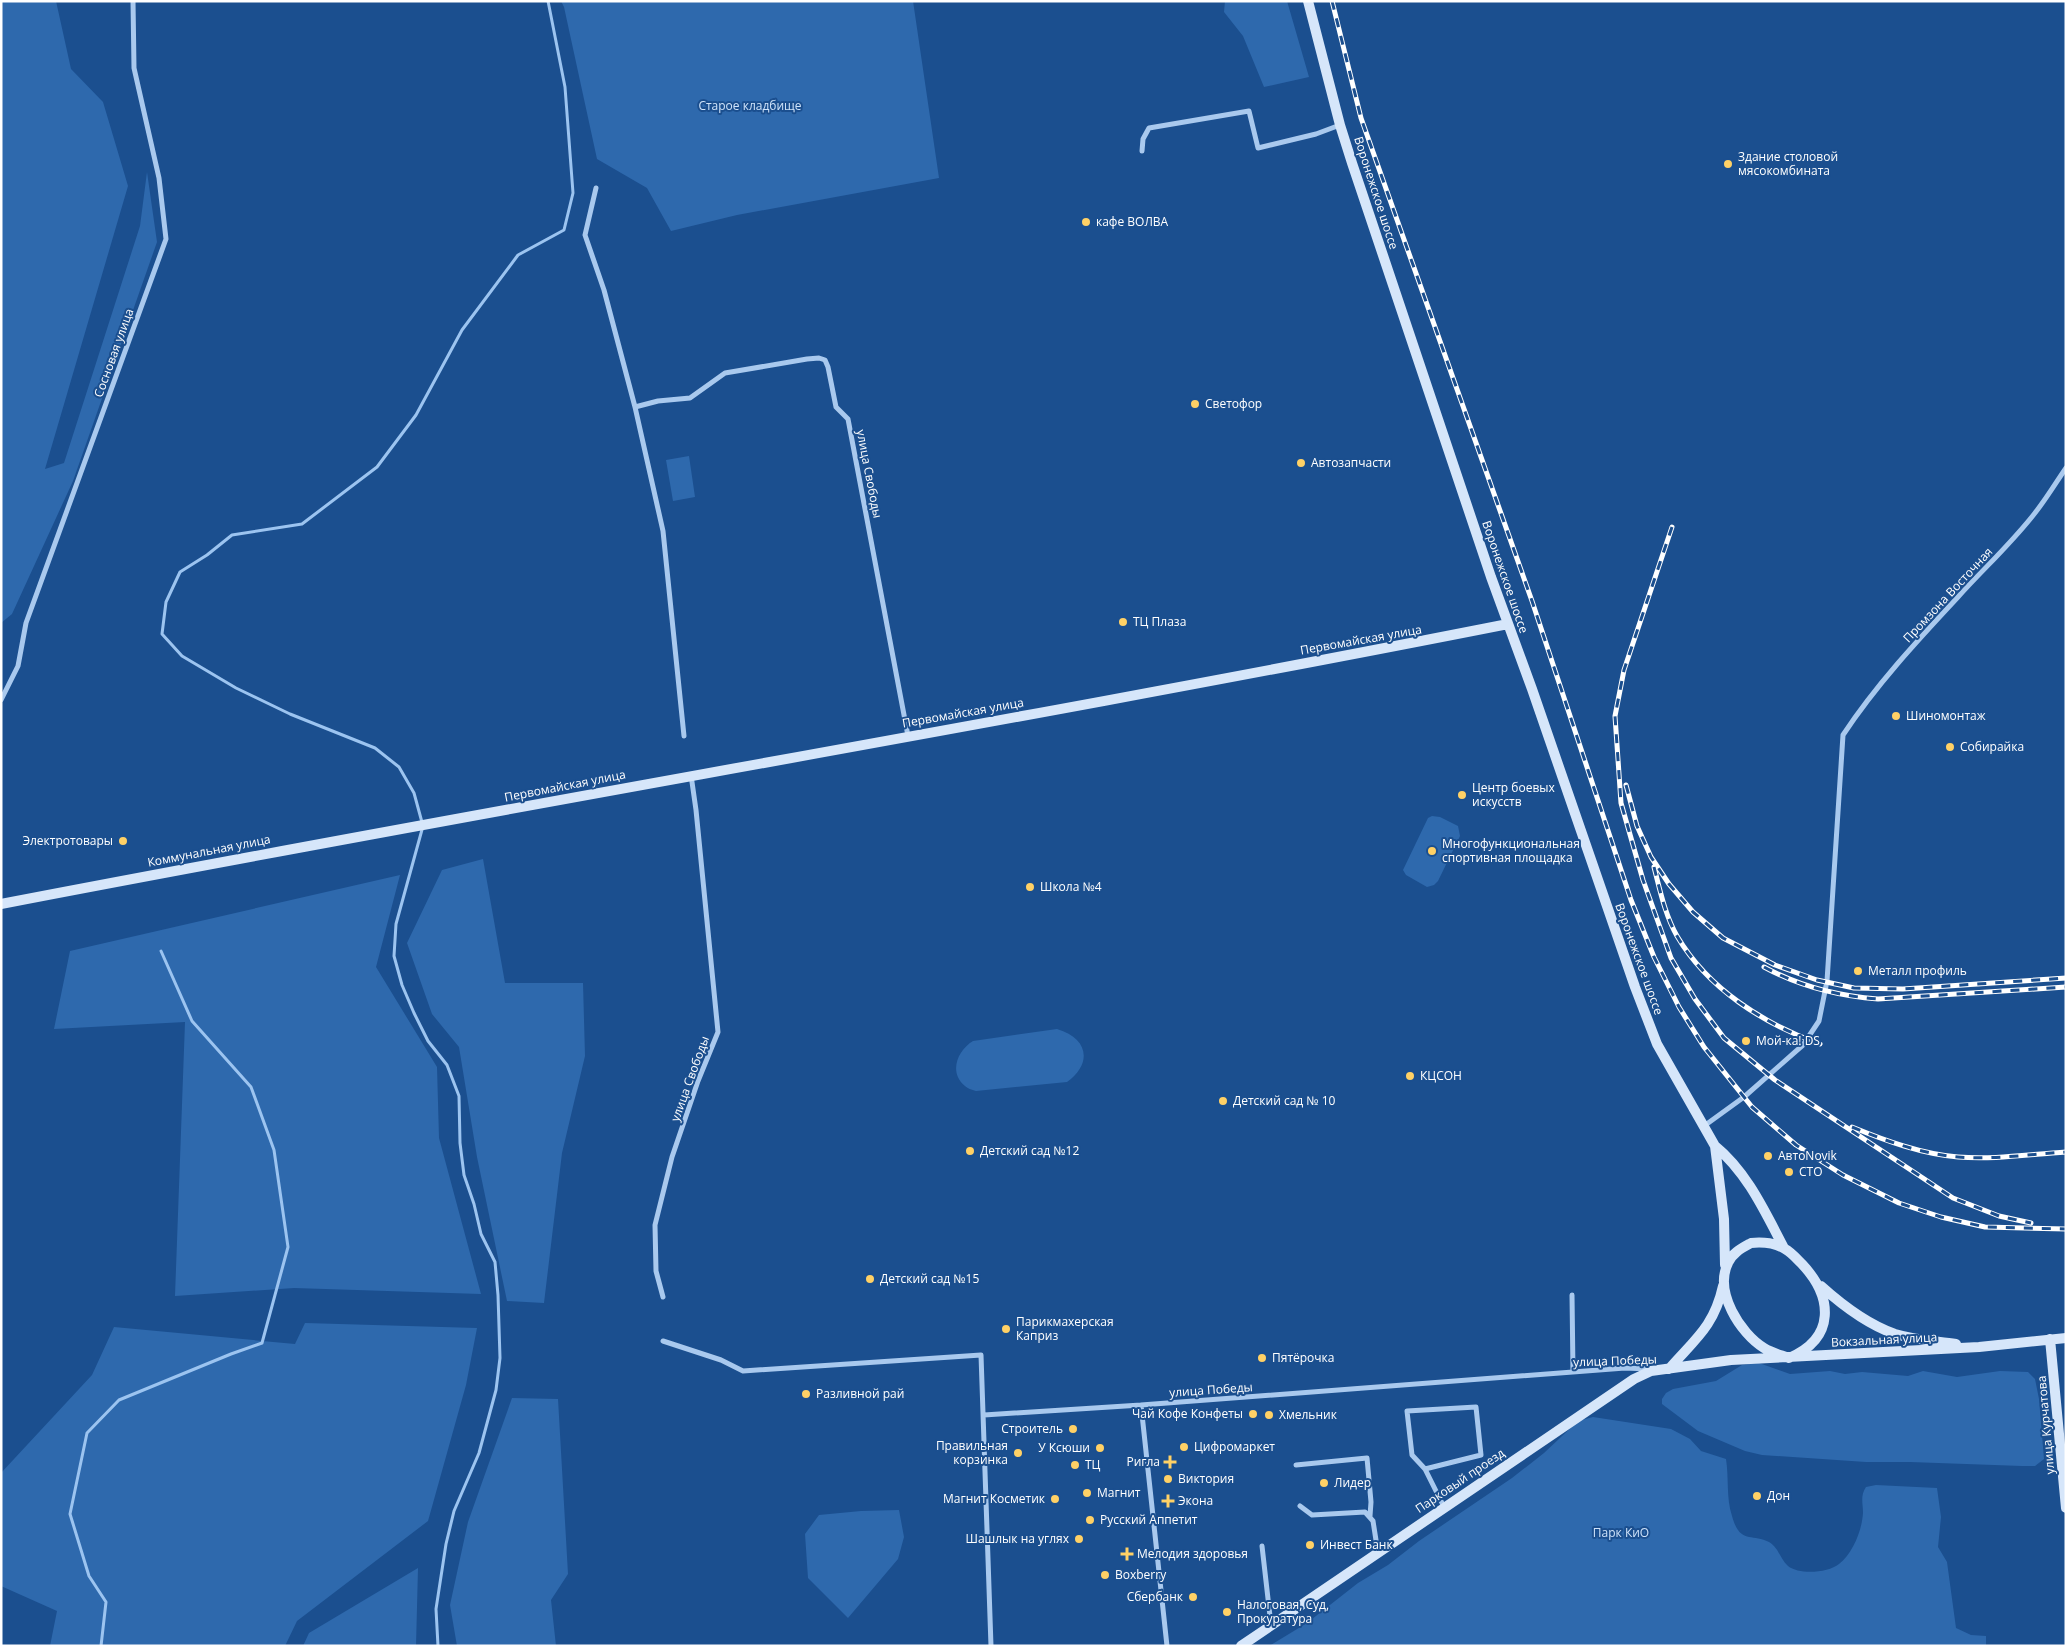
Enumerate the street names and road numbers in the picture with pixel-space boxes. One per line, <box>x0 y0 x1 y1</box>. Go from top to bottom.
street label: Воронежское шоссе <box>1350 134 1403 252</box>
street label: Сосновая улица <box>90 306 137 400</box>
street label: улица Свободы <box>853 428 886 520</box>
street label: Воронежское шоссе <box>1478 518 1533 636</box>
street label: Промзона Восточная <box>1899 543 1996 646</box>
street label: Первомайская улица <box>1299 620 1423 659</box>
street label: Первомайская улица <box>901 693 1025 732</box>
street label: Первомайская улица <box>503 765 627 806</box>
street label: Коммунальная улица <box>146 830 272 871</box>
street label: Воронежское шоссе <box>1611 901 1668 1017</box>
street label: улица Свободы <box>666 1034 713 1124</box>
street label: Вокзальная улица <box>1830 1328 1937 1351</box>
street label: улица Победы <box>1573 1351 1657 1370</box>
street label: улица Курчатова <box>2033 1375 2058 1475</box>
street label: улица Победы <box>1169 1378 1253 1401</box>
street label: Парковый проезд <box>1412 1444 1508 1517</box>

